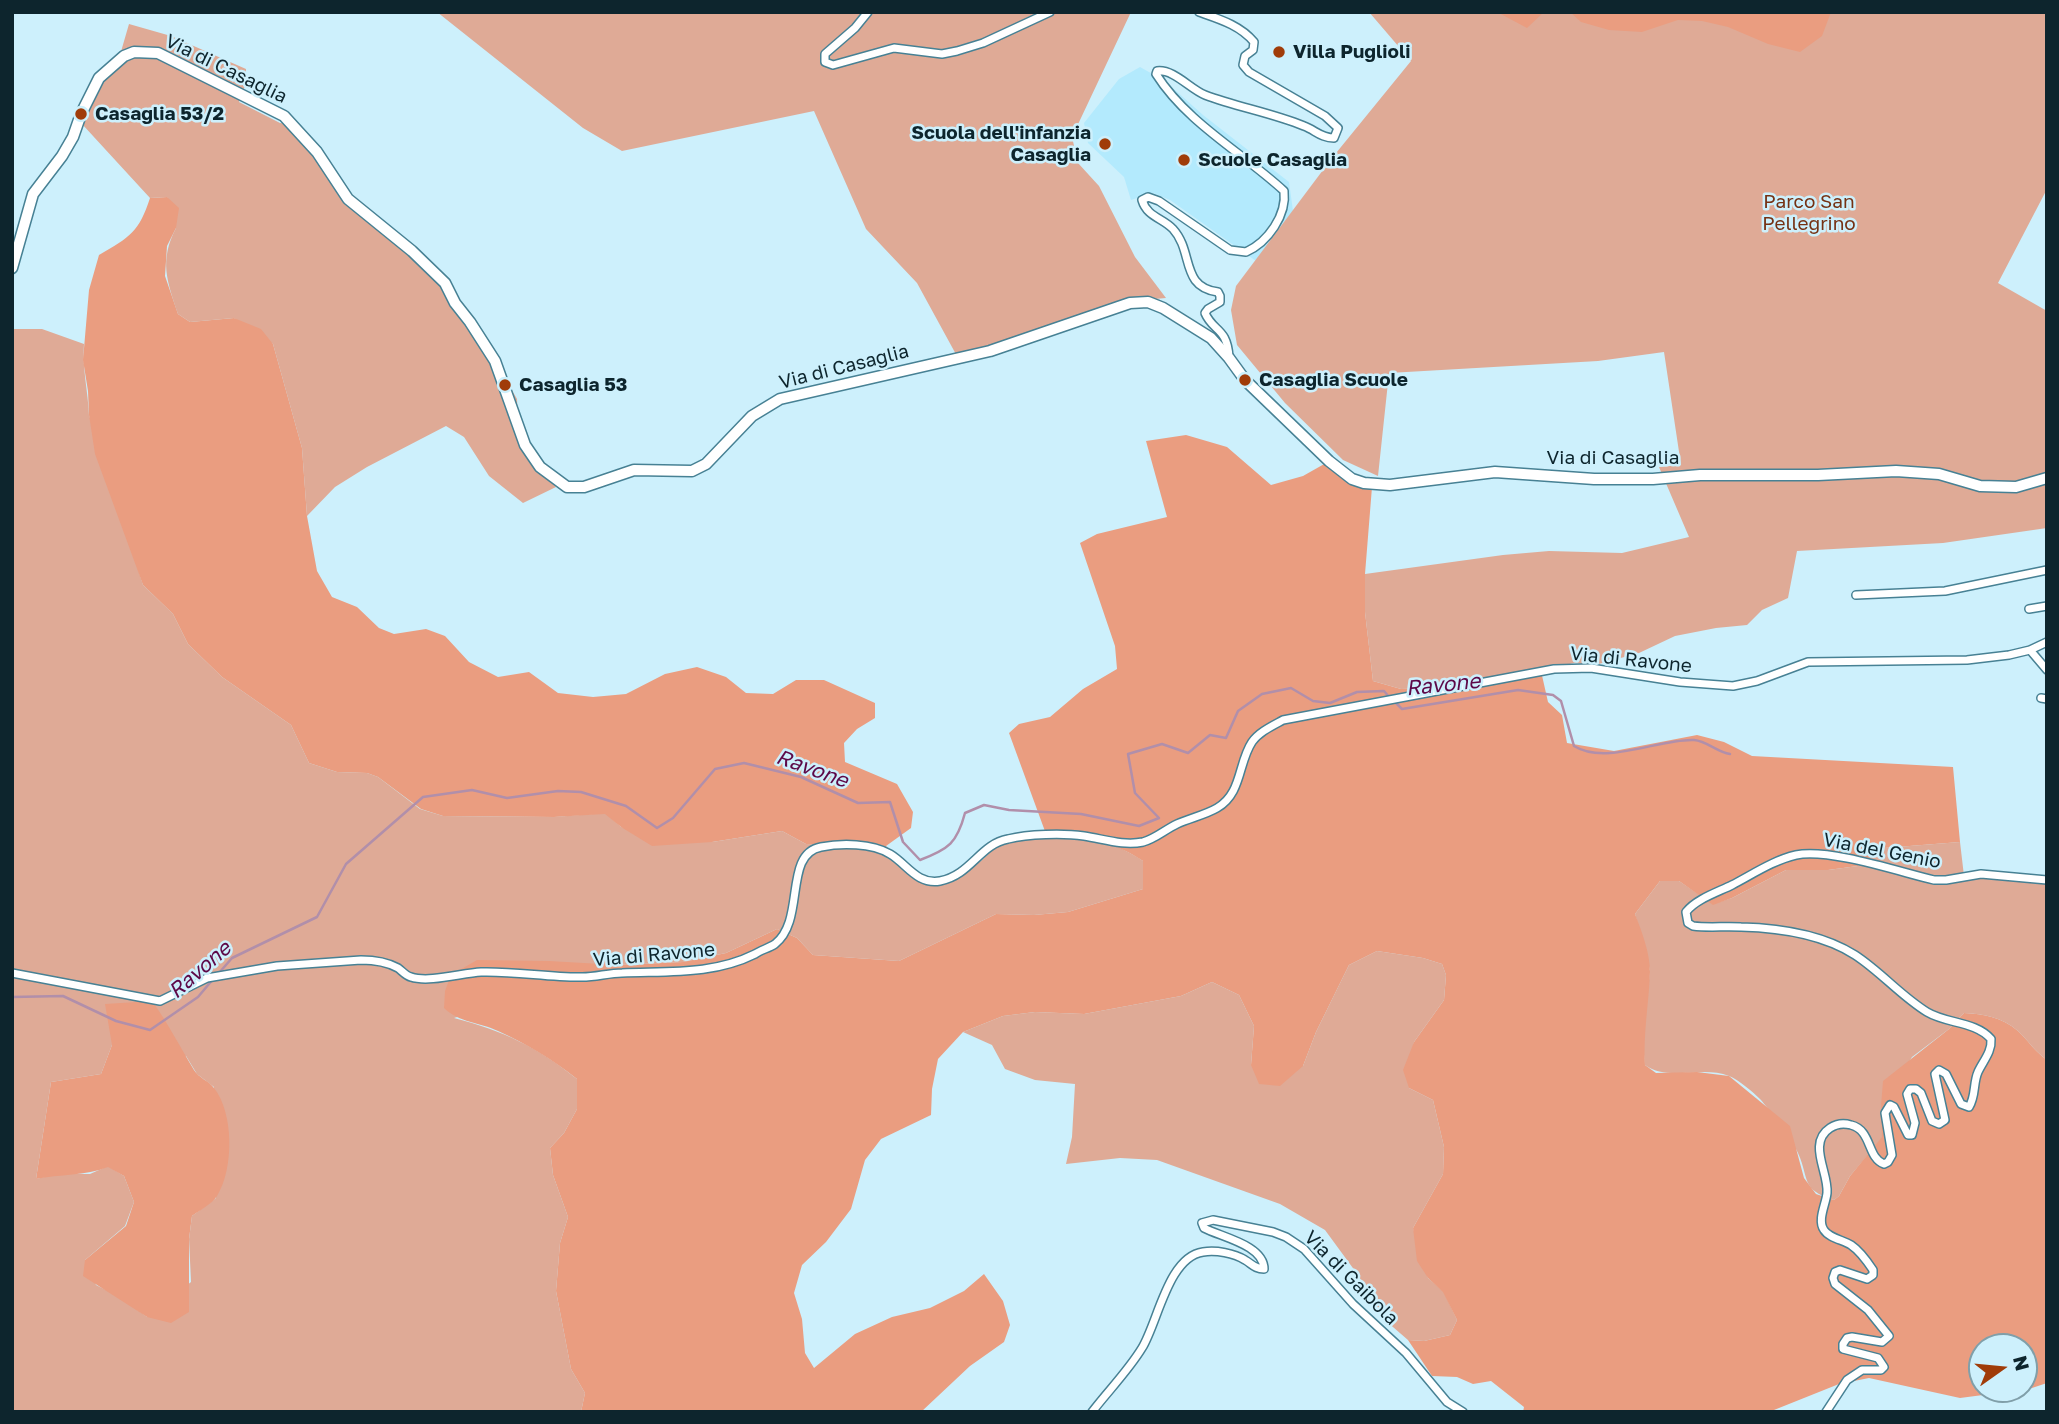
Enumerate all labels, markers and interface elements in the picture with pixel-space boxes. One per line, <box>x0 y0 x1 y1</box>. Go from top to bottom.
street label: Via di Casaglia <box>161 30 291 108</box>
place label: Villa Puglioli <box>1293 41 1410 63</box>
marker: Villa Puglioli <box>1271 44 1287 60</box>
place label: Casaglia 53/2 <box>95 103 224 125</box>
marker: Casaglia 53/2 <box>73 106 89 122</box>
place label: Scuola dell'infanzia Casaglia <box>911 122 1091 166</box>
marker: Scuola dell'infanzia Casaglia <box>1097 136 1113 152</box>
place label: Scuole Casaglia <box>1198 149 1347 171</box>
marker: Scuole Casaglia <box>1176 152 1192 168</box>
park label: Parco San Pellegrino <box>1762 191 1856 235</box>
street label: Via di Casaglia <box>777 340 911 394</box>
place label: Casaglia Scuole <box>1259 369 1408 391</box>
marker: Casaglia Scuole <box>1237 372 1253 388</box>
place label: Casaglia 53 <box>519 374 627 396</box>
marker: Casaglia 53 <box>497 377 513 393</box>
street label: Via di Casaglia <box>1547 447 1679 469</box>
street label: Via di Ravone <box>1569 642 1693 678</box>
water label: Ravone <box>1405 669 1481 701</box>
water label: Ravone <box>773 744 851 794</box>
street label: Via del Genio <box>1821 828 1943 874</box>
water label: Ravone <box>164 936 236 1004</box>
street label: Via di Ravone <box>592 938 716 972</box>
street label: Via di Gaibola <box>1299 1226 1403 1330</box>
north arrow <box>1968 1333 2038 1403</box>
text: N <box>2009 1353 2035 1373</box>

